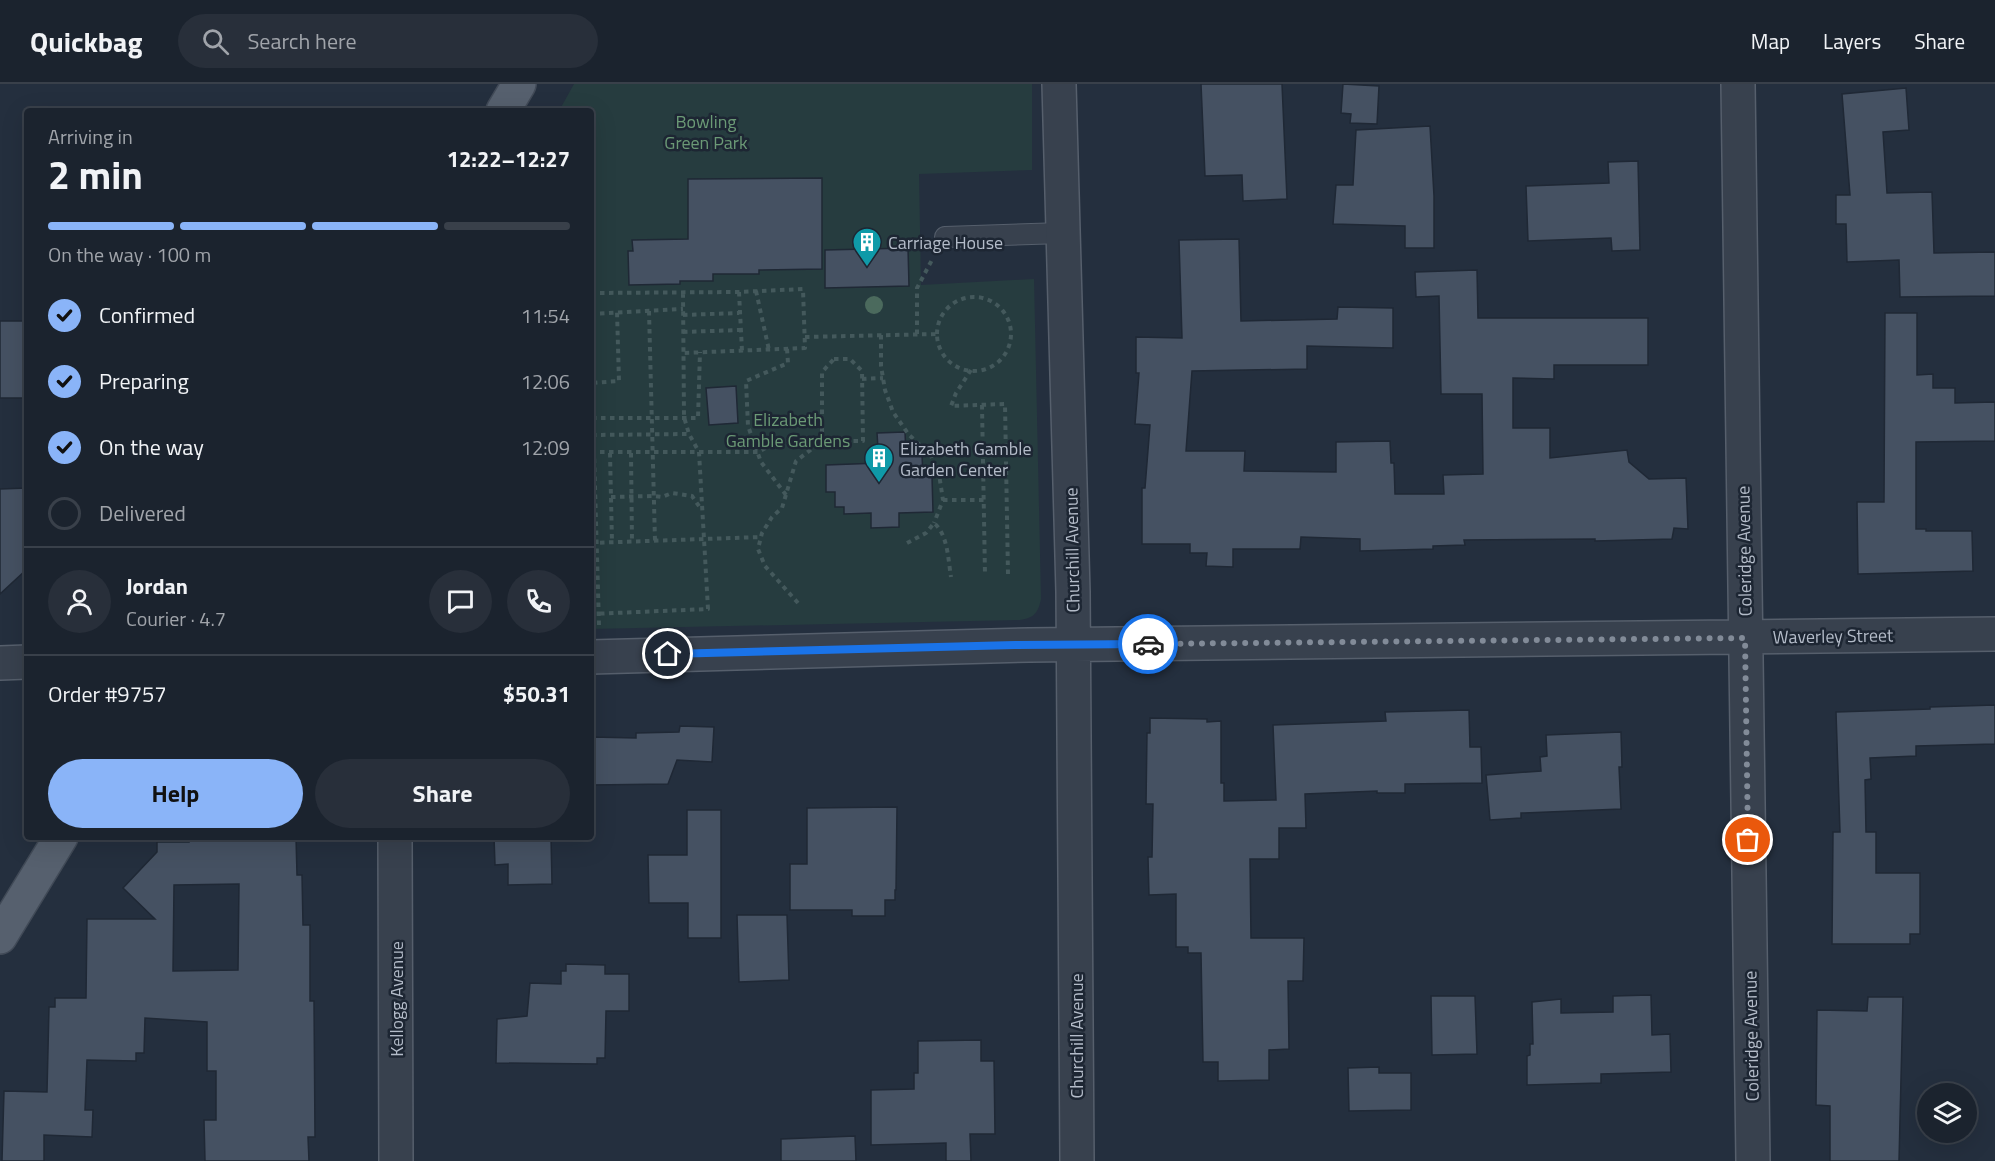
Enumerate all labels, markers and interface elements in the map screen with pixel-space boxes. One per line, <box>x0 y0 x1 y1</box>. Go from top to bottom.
search box <box>178 14 598 68</box>
text: Quickbag <box>30 20 142 63</box>
text: Search here <box>247 24 357 58</box>
icon: search <box>199 25 232 58</box>
text: Map <box>1751 25 1790 57</box>
text: Layers <box>1823 25 1881 57</box>
text: Share <box>1914 25 1965 57</box>
park label: Bowling Green Park <box>664 108 748 156</box>
text: Arriving in <box>48 121 133 152</box>
text: 12:22–12:27 <box>447 142 570 176</box>
text: 2 min <box>48 145 143 204</box>
building icon: Carriage House <box>851 226 883 268</box>
place label: Carriage House <box>888 229 1003 256</box>
text: On the way · 100 m <box>48 239 211 270</box>
text: Confirmed <box>99 298 195 332</box>
icon: check <box>48 299 81 332</box>
text: 11:54 <box>521 300 570 331</box>
text: Preparing <box>99 364 189 398</box>
icon: check <box>48 365 81 398</box>
text: 12:06 <box>521 366 570 397</box>
park label: Elizabeth Gamble Gardens <box>726 406 850 454</box>
text: On the way <box>99 430 204 464</box>
icon: check <box>48 431 81 464</box>
text: 12:09 <box>521 432 570 463</box>
place label: Elizabeth Gamble Garden Center <box>900 435 1032 483</box>
building icon: Elizabeth Gamble Garden Center <box>863 442 895 484</box>
street label: Coleridge Avenue <box>1729 485 1759 617</box>
street label: Churchill Avenue <box>1057 487 1087 613</box>
text: Delivered <box>99 496 186 530</box>
text: Jordan <box>126 569 188 603</box>
button: person <box>48 570 111 633</box>
button: chat <box>429 570 492 633</box>
button: phone <box>507 570 570 633</box>
text: Courier · 4.7 <box>126 603 226 634</box>
courier <box>1118 614 1178 674</box>
street label: Waverley Street <box>1772 621 1894 651</box>
pin <box>642 628 693 679</box>
icon: car <box>1132 628 1165 661</box>
icon: home <box>651 637 684 670</box>
text: Order #9757 <box>48 677 167 711</box>
text: $50.31 <box>503 677 570 711</box>
button: Help <box>48 759 303 828</box>
button: Share <box>315 759 570 828</box>
pin <box>1722 814 1773 865</box>
icon: bag <box>1731 823 1764 856</box>
street label: Kellogg Avenue <box>383 941 410 1057</box>
street label: Coleridge Avenue <box>1736 970 1766 1102</box>
street label: Churchill Avenue <box>1063 973 1090 1099</box>
map controls <box>1917 1083 1977 1143</box>
button: layers <box>1917 1083 1977 1143</box>

